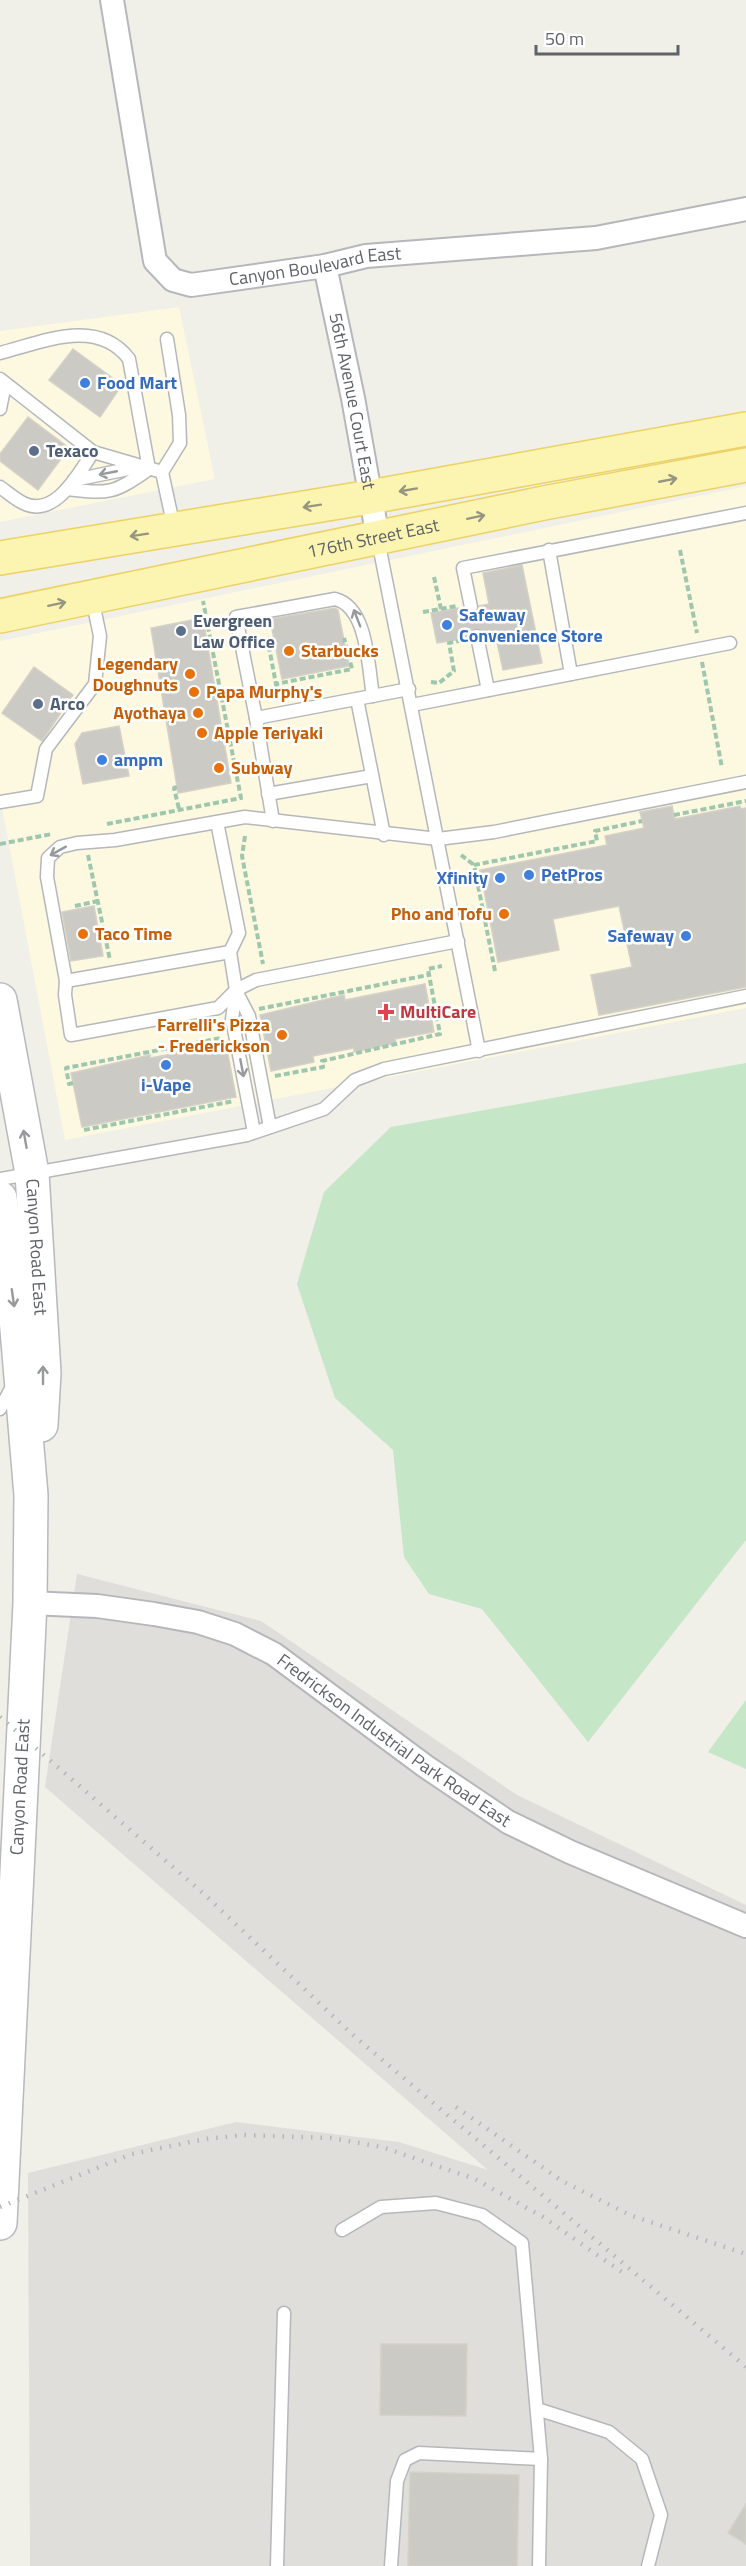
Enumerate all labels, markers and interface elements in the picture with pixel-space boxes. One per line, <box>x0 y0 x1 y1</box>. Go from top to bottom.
scale bar <box>536 18 678 56</box>
text: 50 m <box>545 25 584 52</box>
street label: Canyon Boulevard East <box>227 239 403 292</box>
street label: 56th Avenue Court East <box>322 310 383 492</box>
place label: Food Mart <box>97 369 178 396</box>
marker: Food Mart <box>78 376 92 390</box>
place label: Texaco <box>46 437 99 464</box>
marker: Texaco <box>27 444 41 458</box>
one-way arrow <box>98 468 117 480</box>
one-way arrow <box>657 474 677 485</box>
one-way arrow <box>398 485 418 496</box>
one-way arrow <box>303 501 323 512</box>
street label: 176th Street East <box>304 511 442 565</box>
one-way arrow <box>466 511 485 522</box>
one-way arrow <box>130 530 149 541</box>
one-way arrow <box>47 598 67 609</box>
place label: Safeway Convenience Store <box>459 601 603 649</box>
place label: Evergreen Law Office <box>193 607 275 655</box>
one-way arrow <box>351 610 362 628</box>
marker: Safeway Convenience Store <box>440 618 454 632</box>
marker: Evergreen Law Office <box>174 624 188 638</box>
place label: Starbucks <box>301 637 379 664</box>
marker: Starbucks <box>282 644 296 658</box>
place label: Legendary Doughnuts <box>92 650 178 698</box>
marker: Legendary Doughnuts <box>183 667 197 681</box>
place label: Papa Murphy's <box>206 678 322 705</box>
marker: Papa Murphy's <box>187 685 201 699</box>
place label: Arco <box>50 690 85 717</box>
marker: Arco <box>31 697 45 711</box>
place label: Ayothaya <box>113 699 186 726</box>
marker: Ayothaya <box>191 706 205 720</box>
place label: Apple Teriyaki <box>214 719 323 746</box>
marker: Apple Teriyaki <box>195 726 209 740</box>
place label: ampm <box>114 746 163 773</box>
marker: ampm <box>95 753 109 767</box>
place label: Subway <box>231 754 293 781</box>
marker: Subway <box>212 761 226 775</box>
one-way arrow <box>49 845 67 857</box>
place label: PetPros <box>541 861 603 888</box>
place label: Xfinity <box>437 864 488 891</box>
marker: PetPros <box>522 868 536 882</box>
marker: Xfinity <box>493 871 507 885</box>
place label: Pho and Tofu <box>391 900 492 927</box>
marker: Pho and Tofu <box>497 907 511 921</box>
place label: Taco Time <box>95 920 172 947</box>
place label: Safeway <box>608 922 674 949</box>
marker: Taco Time <box>76 927 90 941</box>
marker: Safeway <box>679 929 693 943</box>
place label: MultiCare <box>400 998 476 1025</box>
marker: MultiCare <box>377 1003 395 1021</box>
place label: Farrelli's Pizza - Frederickson <box>157 1011 270 1059</box>
marker: Farrelli's Pizza - Frederickson <box>275 1028 289 1042</box>
marker: i-Vape <box>159 1058 173 1072</box>
one-way arrow <box>237 1058 248 1078</box>
place label: i-Vape <box>141 1071 191 1098</box>
one-way arrow <box>19 1129 30 1149</box>
street label: Canyon Road East <box>19 1178 55 1317</box>
one-way arrow <box>8 1287 19 1307</box>
one-way arrow <box>37 1365 49 1385</box>
street label: Fredrickson Industrial Park Road East <box>272 1647 517 1834</box>
street label: Canyon Road East <box>2 1717 37 1856</box>

